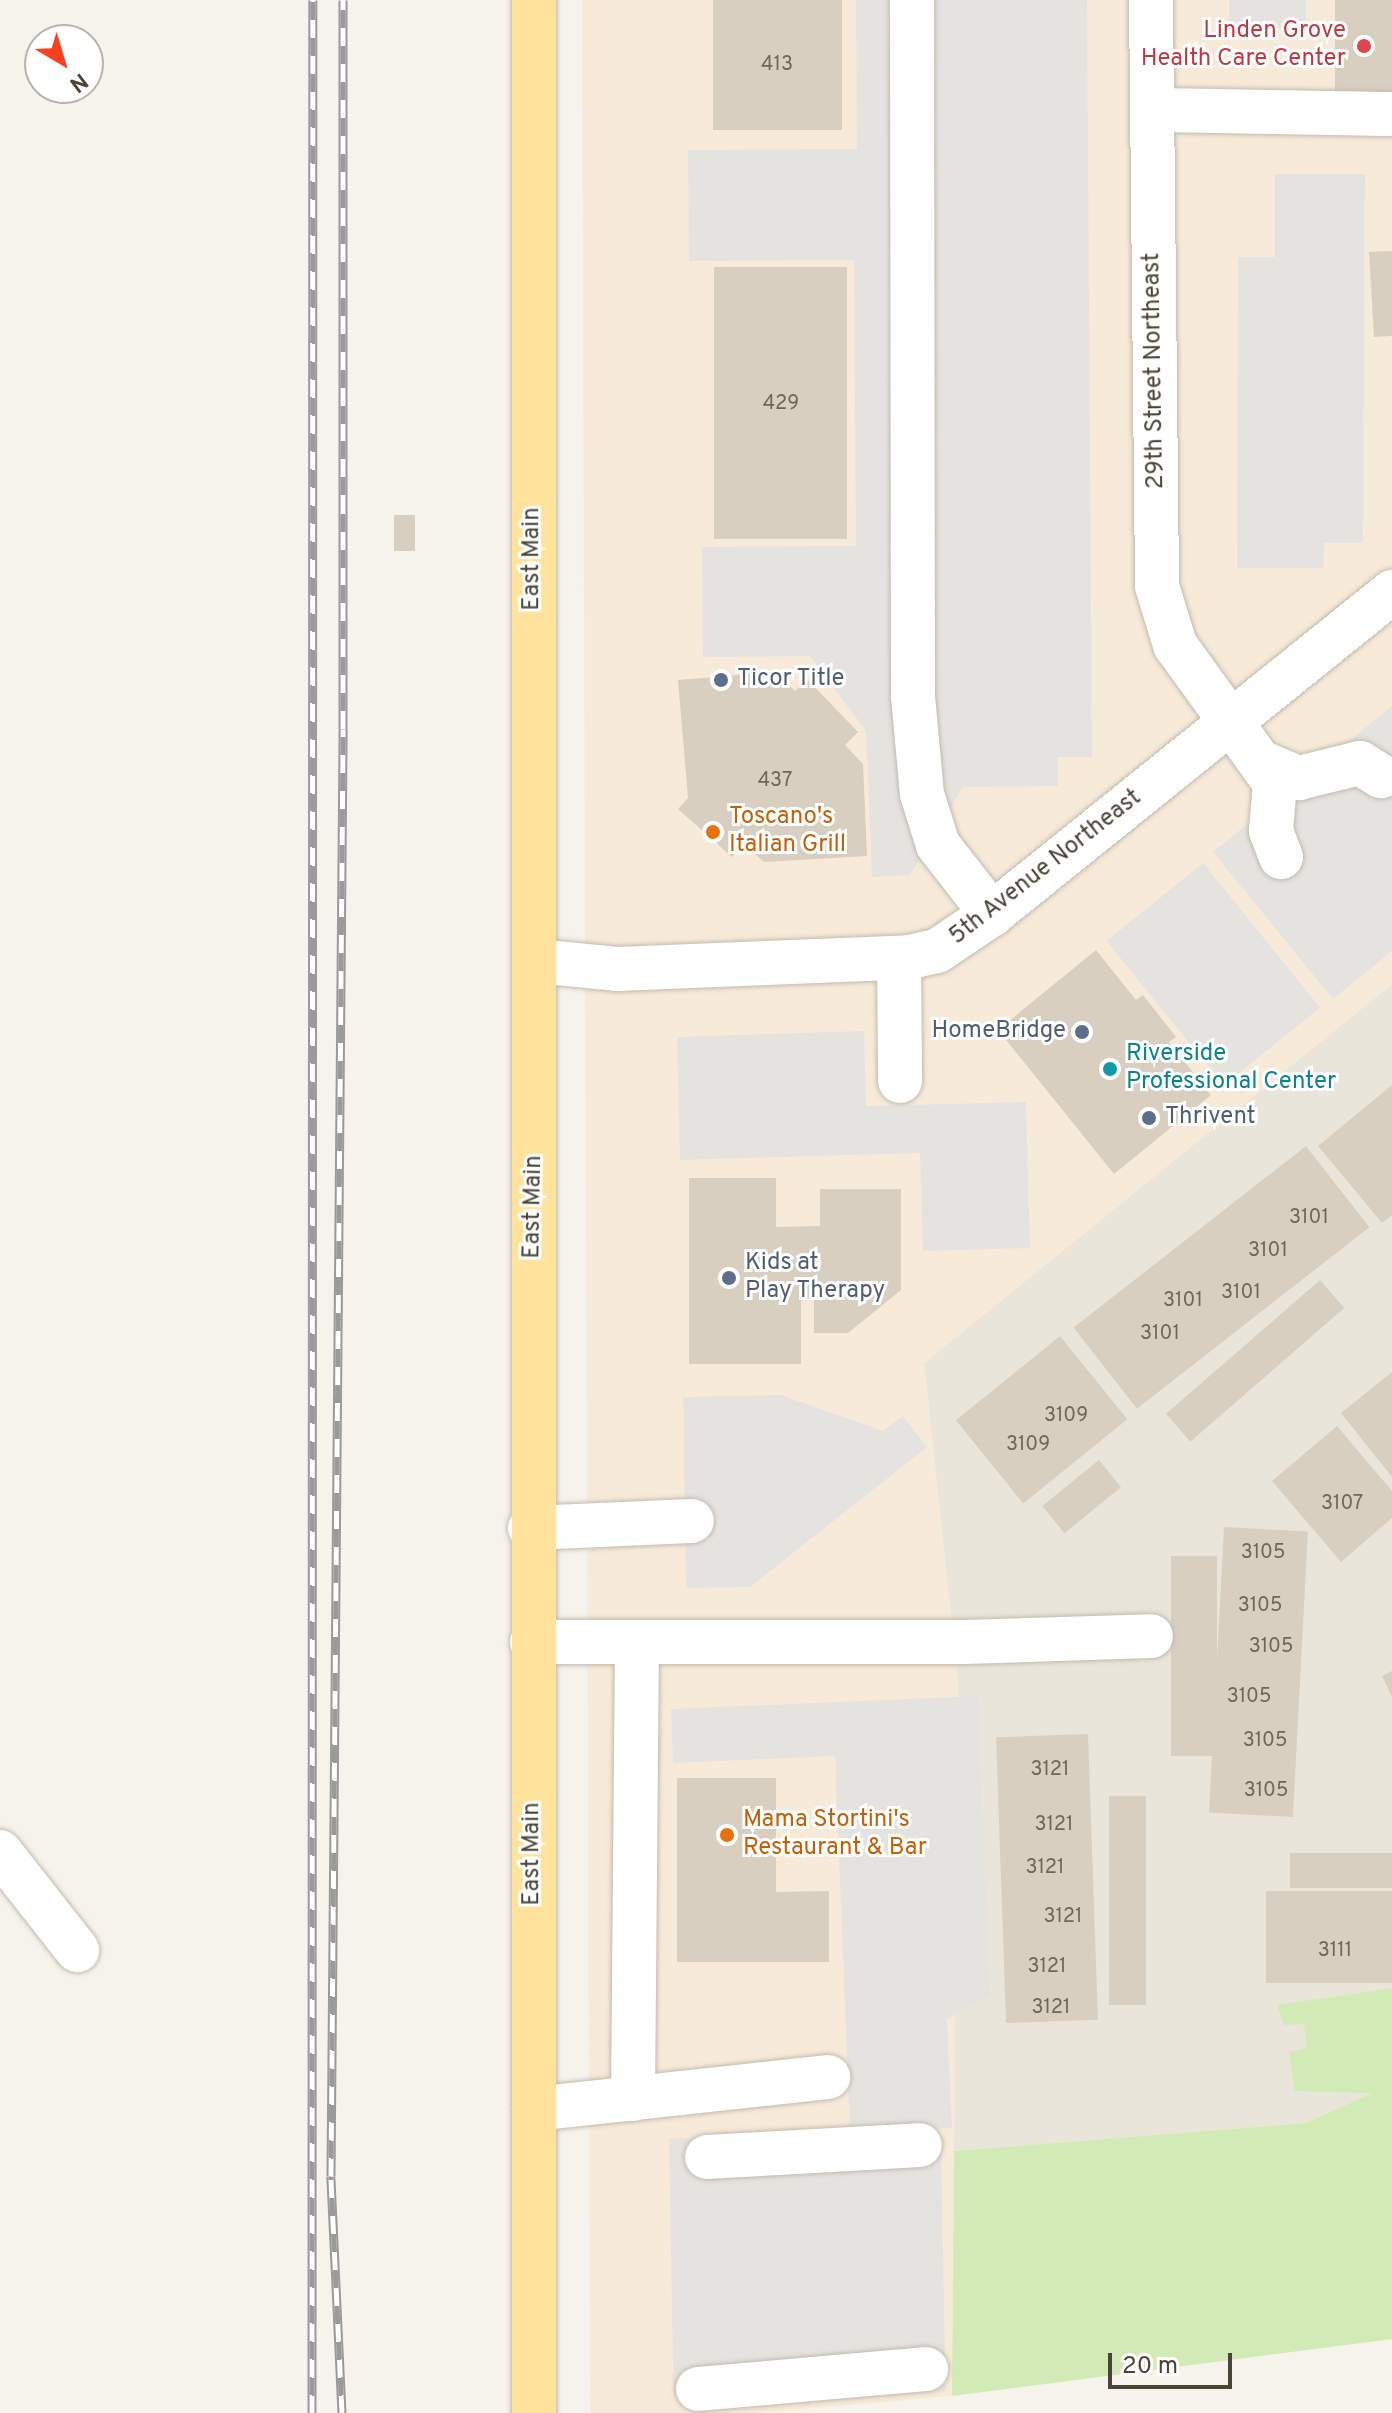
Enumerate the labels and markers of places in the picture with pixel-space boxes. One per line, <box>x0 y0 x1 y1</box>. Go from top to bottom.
place label: Linden Grove Health Care Center <box>1141 18 1346 74</box>
marker: Linden Grove Health Care Center <box>1353 35 1375 57</box>
place label: Ticor Title <box>737 666 845 694</box>
marker: Ticor Title <box>712 671 730 689</box>
place label: Toscano's Italian Grill <box>729 804 846 860</box>
marker: Toscano's Italian Grill <box>704 823 722 841</box>
place label: HomeBridge <box>931 1018 1066 1046</box>
marker: HomeBridge <box>1073 1023 1091 1041</box>
place label: Riverside Professional Center <box>1126 1041 1336 1097</box>
marker: Riverside Professional Center <box>1101 1060 1119 1078</box>
place label: Thrivent <box>1165 1104 1256 1132</box>
marker: Thrivent <box>1140 1109 1158 1127</box>
place label: Kids at Play Therapy <box>745 1250 886 1306</box>
marker: Kids at Play Therapy <box>720 1269 738 1287</box>
place label: Mama Stortini's Restaurant & Bar <box>743 1807 927 1863</box>
marker: Mama Stortini's Restaurant & Bar <box>718 1826 736 1844</box>

